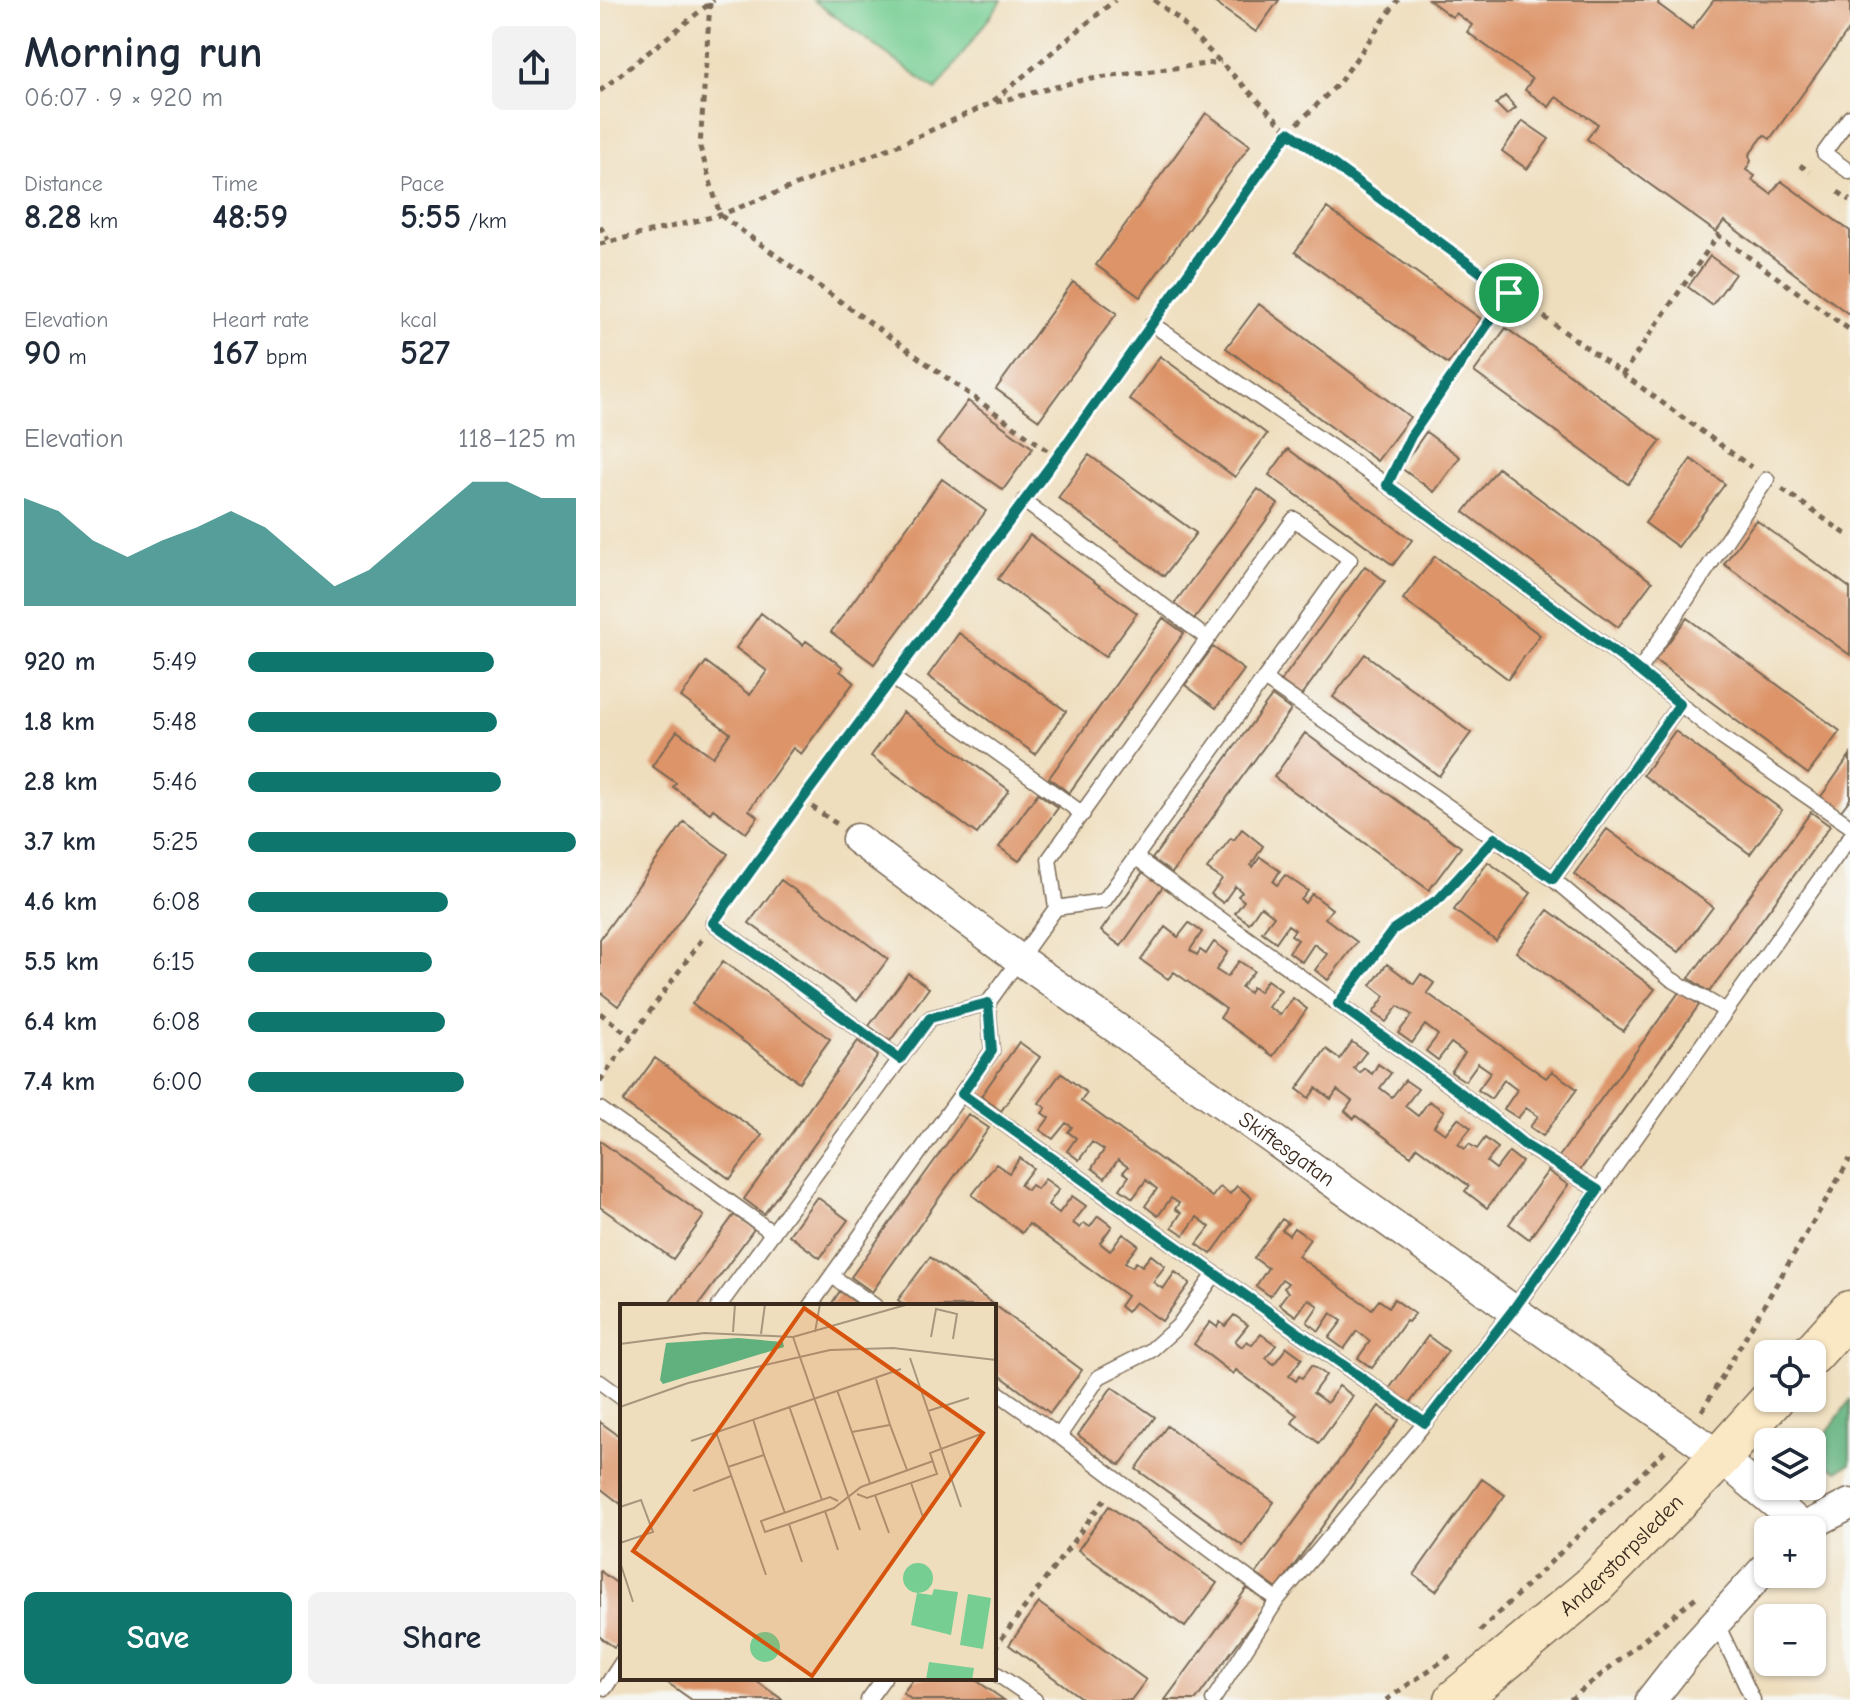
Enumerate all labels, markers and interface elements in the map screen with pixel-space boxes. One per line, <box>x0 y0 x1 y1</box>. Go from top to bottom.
button: share <box>492 26 576 110</box>
text: Morning run <box>24 27 263 78</box>
text: 06:07 · 9 × 920 m <box>24 83 223 113</box>
text: Distance <box>24 171 103 197</box>
text: Time <box>212 171 258 197</box>
text: Pace <box>400 171 444 197</box>
text: 8.28 <box>24 197 82 237</box>
text: 48:59 <box>212 197 288 237</box>
text: 5:55 <box>400 197 461 237</box>
text: km <box>82 208 118 234</box>
text: /km <box>461 208 507 234</box>
pin <box>1475 259 1543 327</box>
icon: arrive <box>1487 271 1531 315</box>
text: Elevation <box>24 307 108 333</box>
text: Heart rate <box>212 307 309 333</box>
text: kcal <box>400 307 437 333</box>
text: 90 <box>24 333 61 373</box>
text: 167 <box>212 333 258 373</box>
text: 527 <box>400 333 450 373</box>
text: m <box>61 344 87 370</box>
text: bpm <box>258 344 307 370</box>
text: Elevation <box>24 424 124 454</box>
text: 118–125 m <box>458 424 576 454</box>
text: 920 m <box>24 647 95 677</box>
text: 5:49 <box>152 647 197 677</box>
text: 1.8 km <box>24 707 95 737</box>
text: 5:48 <box>152 707 197 737</box>
text: 2.8 km <box>24 767 98 797</box>
text: 5:46 <box>152 767 197 797</box>
text: 3.7 km <box>24 827 96 857</box>
text: 5:25 <box>152 827 199 857</box>
text: 4.6 km <box>24 887 97 917</box>
text: 6:08 <box>152 887 200 917</box>
text: 5.5 km <box>24 947 99 977</box>
text: 6:15 <box>152 947 195 977</box>
text: 6.4 km <box>24 1007 97 1037</box>
text: 6:08 <box>152 1007 200 1037</box>
text: 7.4 km <box>24 1067 95 1097</box>
text: 6:00 <box>152 1067 202 1097</box>
street label: Skiftesgatan <box>1234 1106 1340 1192</box>
inset map <box>620 1304 996 1680</box>
map controls <box>1754 1340 1826 1676</box>
button: locate <box>1754 1340 1826 1412</box>
button: layers <box>1754 1428 1826 1500</box>
street label: Anderstorpsleden <box>1554 1489 1689 1622</box>
button: + <box>1754 1516 1826 1588</box>
button: Save <box>24 1592 292 1684</box>
button: Share <box>308 1592 576 1684</box>
button: − <box>1754 1604 1826 1676</box>

